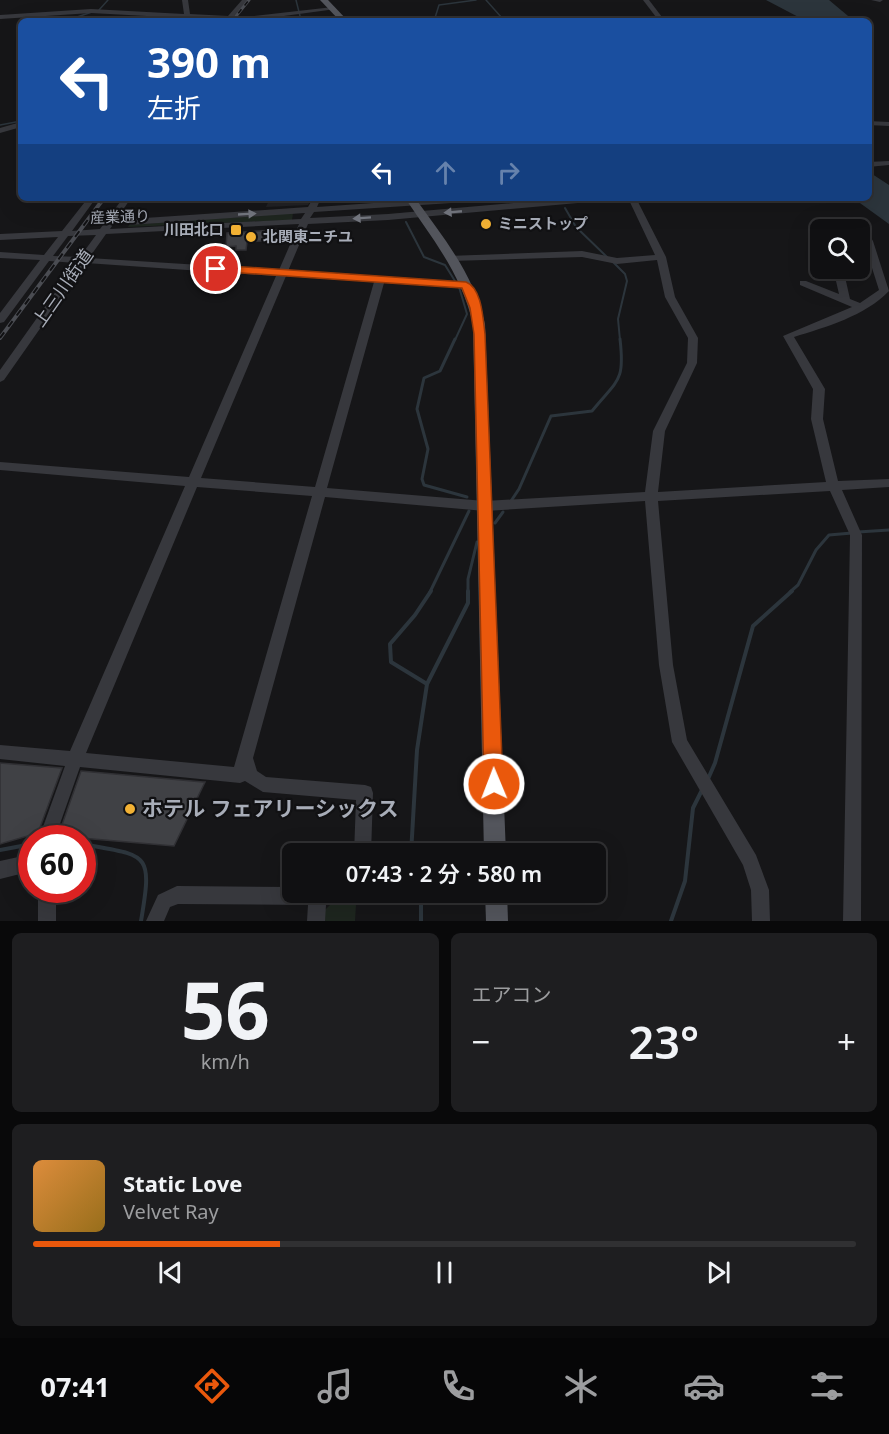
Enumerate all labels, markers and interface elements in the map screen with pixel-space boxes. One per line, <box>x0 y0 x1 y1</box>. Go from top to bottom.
text: 390 m <box>147 33 271 90</box>
icon: left <box>48 42 126 120</box>
text: 左折 <box>147 89 201 126</box>
icon: left <box>366 156 399 189</box>
icon: ahead <box>429 156 462 189</box>
icon: right <box>492 156 525 189</box>
street label: 産業通り <box>90 205 150 227</box>
one-way arrow <box>444 207 463 217</box>
one-way arrow <box>237 209 256 218</box>
place label: ミニストップ <box>498 213 588 233</box>
one-way arrow <box>353 214 372 223</box>
marker: ミニストップ <box>479 217 493 231</box>
place label: 川田北口 <box>164 219 224 239</box>
map controls <box>810 219 870 279</box>
button: search <box>810 219 870 279</box>
marker: 川田北口 <box>229 223 243 237</box>
place label: 北関東ニチユ <box>263 226 353 246</box>
marker: 北関東ニチユ <box>244 230 258 244</box>
pin <box>190 243 241 294</box>
street label: 上三川街道 <box>27 244 98 331</box>
icon: arrive <box>199 252 232 285</box>
position arrow <box>462 752 526 816</box>
place label: ホテル フェアリーシックス <box>142 794 398 822</box>
marker: ホテル フェアリーシックス <box>123 802 137 816</box>
speed limit sign: 60 <box>18 825 96 903</box>
text: 07:43 · 2 分 · 580 m <box>346 858 542 888</box>
text: 56 <box>181 956 270 1062</box>
text: エアコン <box>472 981 552 1008</box>
text: 23° <box>628 1011 699 1072</box>
text: − <box>472 1019 490 1064</box>
text: + <box>837 1019 856 1064</box>
text: km/h <box>201 1048 250 1075</box>
text: Static Love <box>123 1168 242 1198</box>
text: Velvet Ray <box>123 1198 219 1225</box>
icon: previous <box>154 1256 187 1289</box>
icon: pause <box>428 1256 461 1289</box>
icon: next <box>702 1256 735 1289</box>
icon: directions <box>191 1365 233 1407</box>
icon: music <box>314 1365 356 1407</box>
icon: phone <box>437 1365 479 1407</box>
icon: climate <box>560 1365 602 1407</box>
icon: car <box>683 1365 725 1407</box>
icon: filters <box>806 1365 848 1407</box>
text: 07:41 <box>41 1368 110 1405</box>

